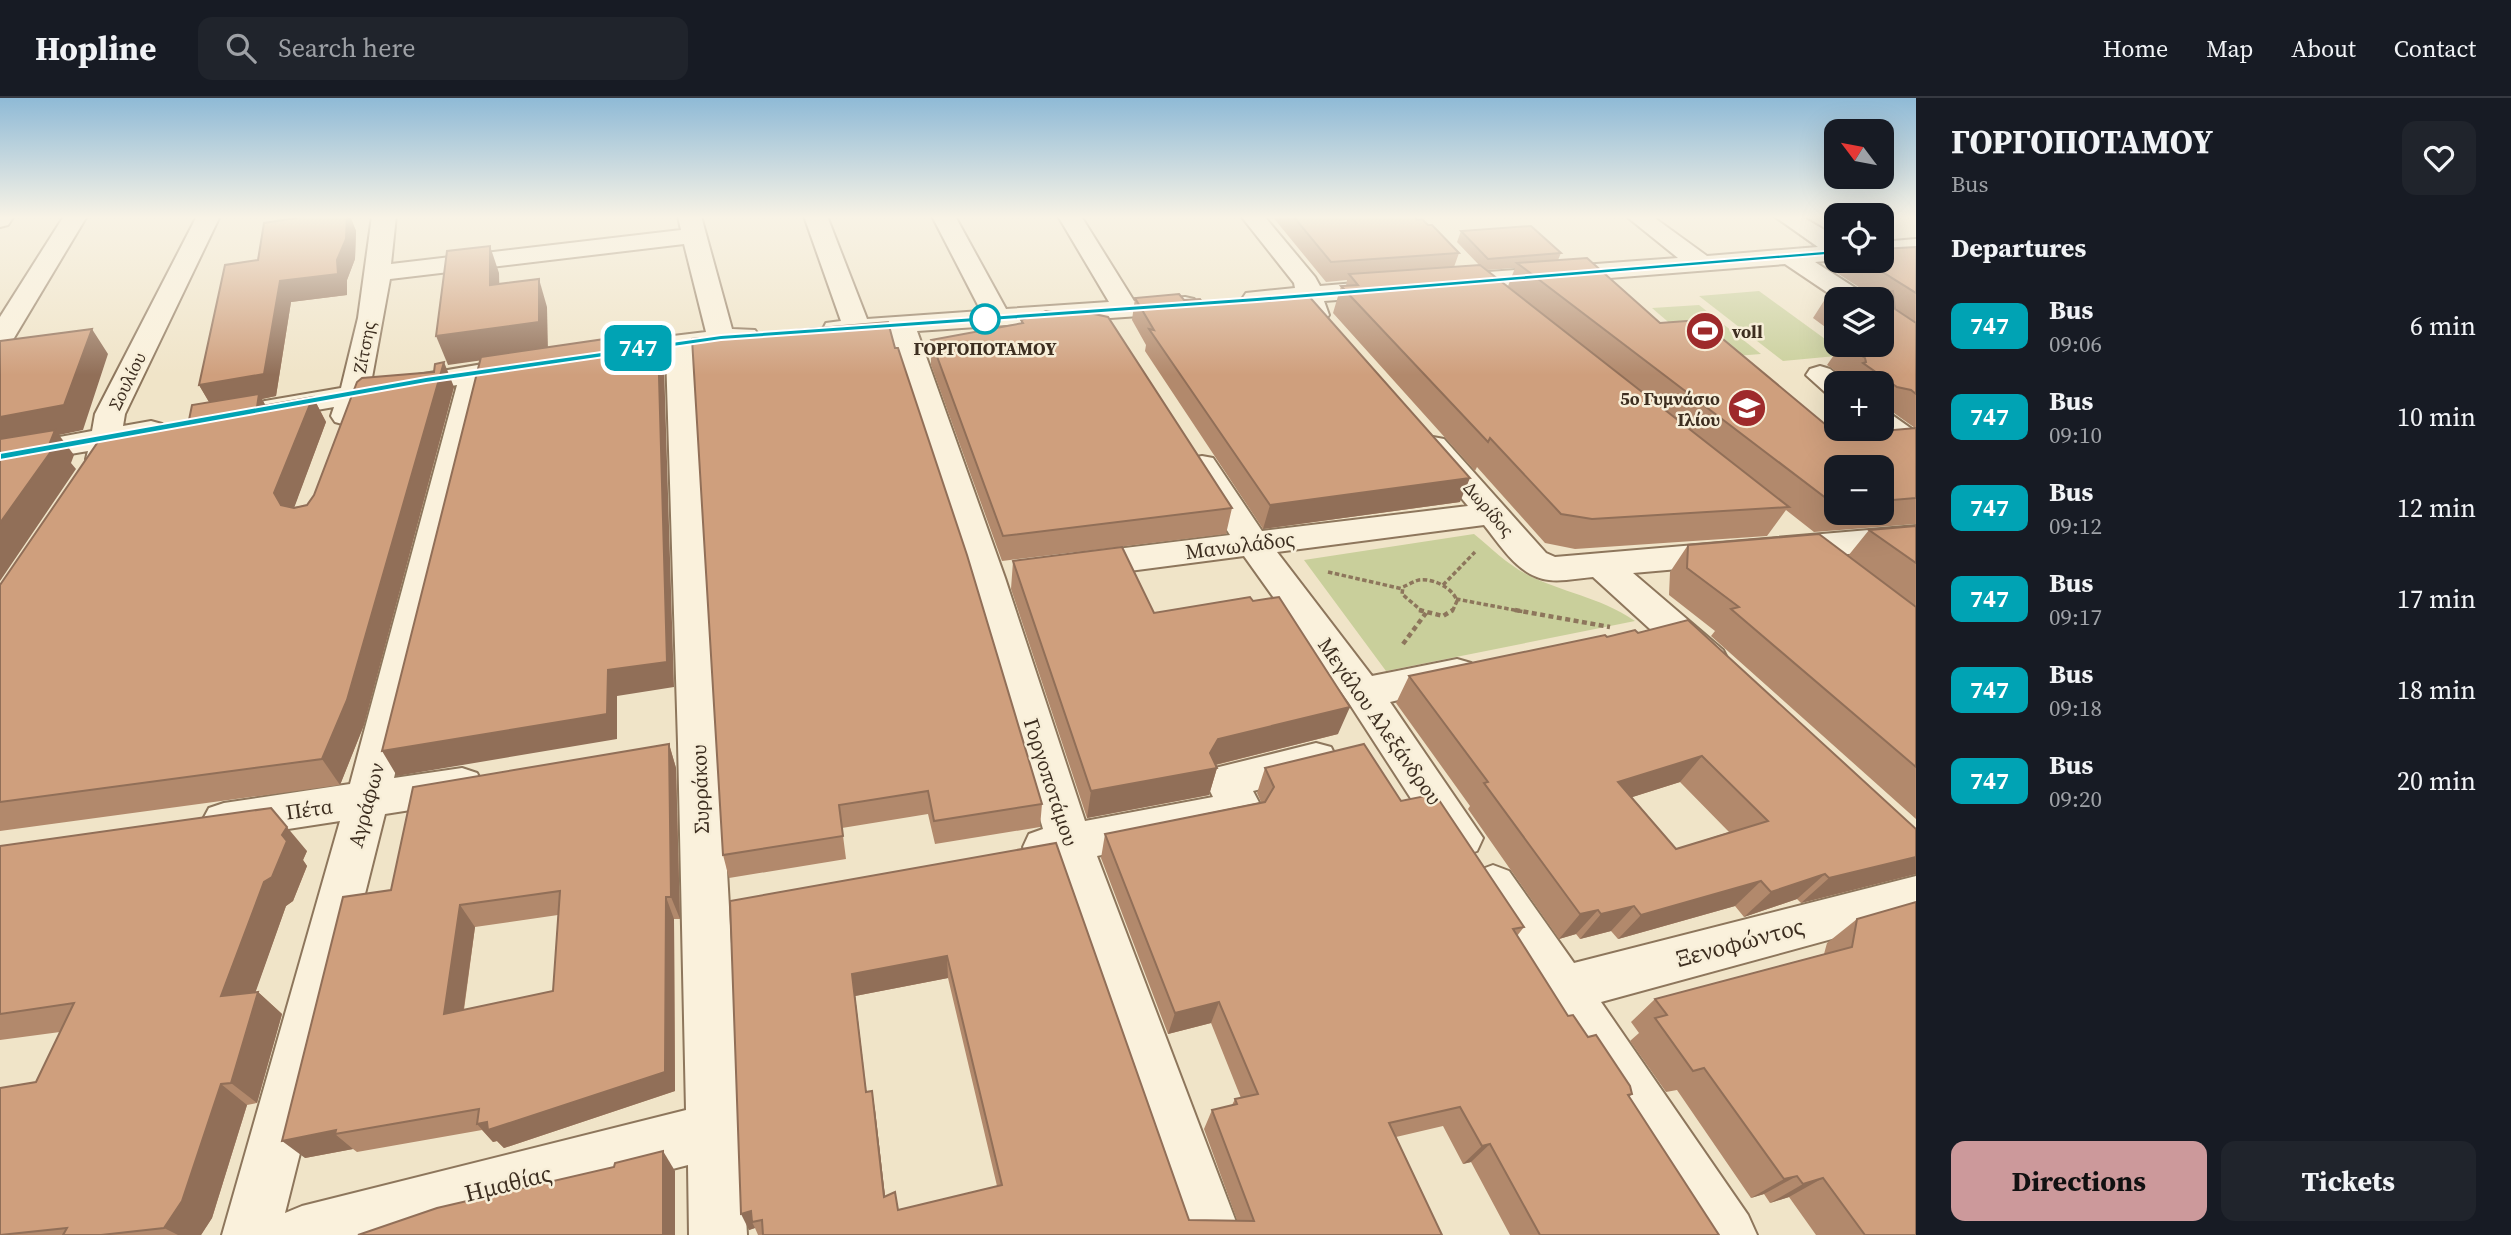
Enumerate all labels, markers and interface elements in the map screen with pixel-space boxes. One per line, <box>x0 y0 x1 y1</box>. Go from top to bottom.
search box <box>198 17 688 80</box>
text: Hopline <box>35 26 156 71</box>
icon: search <box>222 29 260 67</box>
text: Search here <box>278 30 415 66</box>
text: Home <box>2103 32 2168 65</box>
text: Map <box>2206 32 2253 65</box>
text: About <box>2291 32 2356 65</box>
text: Contact <box>2394 32 2476 65</box>
north arrow <box>1824 119 1894 189</box>
map controls <box>1824 119 1894 525</box>
text: ΓΟΡΓΟΠΟΤΑΜΟΥ <box>1951 119 2213 164</box>
button: heart <box>2402 121 2476 195</box>
text: Bus <box>1951 168 1988 200</box>
button: locate <box>1824 203 1894 273</box>
text: Departures <box>1951 230 2086 266</box>
button: layers <box>1824 287 1894 357</box>
text: Bus <box>2049 292 2093 328</box>
marker: ΓΟΡΓΟΠΟΤΑΜΟΥ <box>970 304 1000 334</box>
text: 6 min <box>2410 308 2476 344</box>
text: 747 <box>1970 309 2009 342</box>
sports icon: voll <box>1684 310 1726 352</box>
street label: Ζίτσης <box>347 319 381 375</box>
place label: voll <box>1731 319 1763 344</box>
line badge: 747 <box>598 325 678 371</box>
text: 09:06 <box>2049 328 2102 360</box>
text: 747 <box>618 331 658 364</box>
place label: ΓΟΡΓΟΠΟΤΑΜΟΥ <box>914 336 1057 361</box>
street label: Σουλίου <box>102 348 152 414</box>
button: + <box>1824 371 1894 441</box>
text: Bus <box>2049 383 2093 419</box>
place label: 5ο Γυμνάσιο Ιλίου <box>1620 386 1720 432</box>
school or university icon: 5ο Γυμνάσιο Ιλίου <box>1726 387 1768 429</box>
text: 10 min <box>2397 399 2476 435</box>
text: 747 <box>1970 400 2009 433</box>
text: 09:10 <box>2049 419 2102 451</box>
button: − <box>1824 455 1894 525</box>
text: Bus <box>2049 474 2093 510</box>
street label: Δωρίδος <box>1458 476 1520 542</box>
text: 12 min <box>2397 490 2476 526</box>
text: 747 <box>1970 491 2009 524</box>
text: 09:12 <box>2049 510 2102 542</box>
street label: Μανωλάδος <box>1184 524 1296 566</box>
text: Bus <box>2049 565 2093 601</box>
text: 17 min <box>2397 581 2476 617</box>
text: 747 <box>1970 582 2009 615</box>
text: 09:17 <box>2049 601 2102 633</box>
street label: Μεγάλου Αλεξάνδρου <box>1311 632 1449 810</box>
text: Bus <box>2049 656 2093 692</box>
text: 18 min <box>2397 672 2476 708</box>
text: 747 <box>1970 673 2009 706</box>
text: 09:18 <box>2049 692 2102 724</box>
street label: Γοργοποτάμου <box>1017 714 1085 850</box>
street label: Συρράκου <box>684 744 716 834</box>
text: Bus <box>2049 747 2093 783</box>
street label: Αγράφων <box>341 759 391 851</box>
text: 20 min <box>2397 763 2476 799</box>
text: 747 <box>1970 764 2009 797</box>
text: 09:20 <box>2049 783 2102 815</box>
street label: Πέτα <box>284 791 335 827</box>
street label: Ξενοφώντος <box>1672 909 1808 975</box>
button: Directions <box>1951 1141 2207 1221</box>
button: Tickets <box>2221 1141 2476 1221</box>
street label: Ημαθίας <box>461 1156 555 1210</box>

